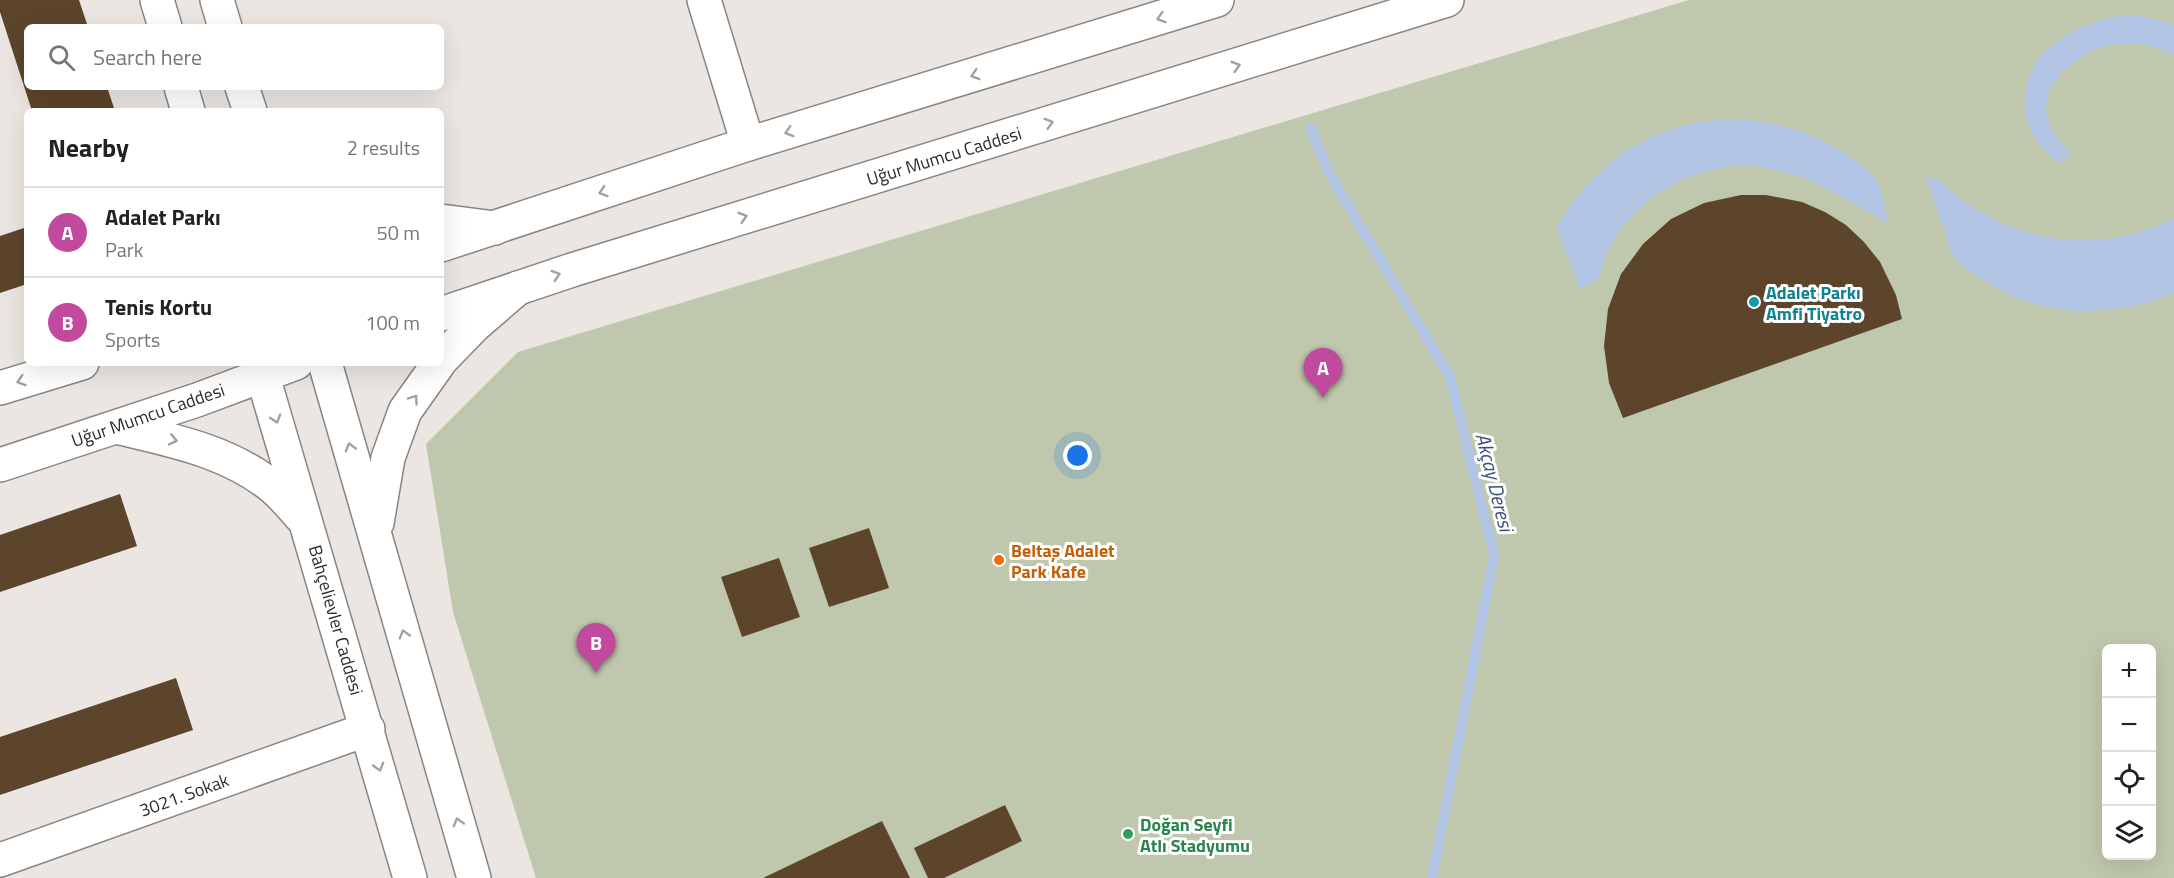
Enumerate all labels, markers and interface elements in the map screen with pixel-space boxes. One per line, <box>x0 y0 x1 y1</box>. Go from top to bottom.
one-way arrow <box>1156 10 1167 23</box>
search box <box>24 24 444 90</box>
text: Search here <box>93 40 202 74</box>
icon: search <box>45 41 78 74</box>
one-way arrow <box>1230 61 1241 73</box>
one-way arrow <box>970 68 981 80</box>
one-way arrow <box>1043 118 1054 130</box>
street label: Uğur Mumcu Caddesi <box>863 120 1025 192</box>
one-way arrow <box>784 125 795 137</box>
text: Nearby <box>48 128 129 167</box>
text: 2 results <box>347 132 420 163</box>
one-way arrow <box>598 185 609 197</box>
text: Adalet Parkı <box>105 200 221 234</box>
one-way arrow <box>737 212 748 225</box>
text: A <box>61 217 74 248</box>
text: 50 m <box>376 217 420 248</box>
text: Park <box>105 234 143 265</box>
one-way arrow <box>550 270 561 282</box>
place label: Adalet Parkı Amfi Tiyatro <box>1766 279 1862 327</box>
text: Tenis Kortu <box>105 290 212 324</box>
marker: Adalet Parkı Amfi Tiyatro <box>1747 295 1761 309</box>
text: B <box>61 307 74 338</box>
text: 100 m <box>365 307 420 338</box>
text: Sports <box>105 324 160 355</box>
pin: A <box>1304 348 1342 398</box>
one-way arrow <box>16 374 27 386</box>
street label: Uğur Mumcu Caddesi <box>68 376 228 454</box>
one-way arrow <box>407 394 418 405</box>
one-way arrow <box>269 413 281 424</box>
water label: Akçay Deresi <box>1468 429 1523 537</box>
one-way arrow <box>167 433 177 446</box>
your location <box>1063 441 1092 470</box>
one-way arrow <box>345 442 357 453</box>
place label: Beltaş Adalet Park Kafe <box>1011 537 1115 585</box>
street label: Bahçelievler Caddesi <box>302 542 370 698</box>
marker: Beltaş Adalet Park Kafe <box>992 553 1006 567</box>
pin: B <box>576 624 616 673</box>
one-way arrow <box>399 629 411 640</box>
map controls <box>2102 644 2156 860</box>
button: + <box>2102 644 2156 698</box>
button: − <box>2102 698 2156 752</box>
button: locate <box>2102 752 2156 806</box>
one-way arrow <box>371 762 384 772</box>
street label: 3021. Sokak <box>135 766 233 824</box>
button: layers <box>2102 806 2156 860</box>
place label: Doğan Seyfi Atlı Stadyumu <box>1140 811 1250 859</box>
one-way arrow <box>453 817 465 828</box>
marker: Doğan Seyfi Atlı Stadyumu <box>1121 827 1135 841</box>

